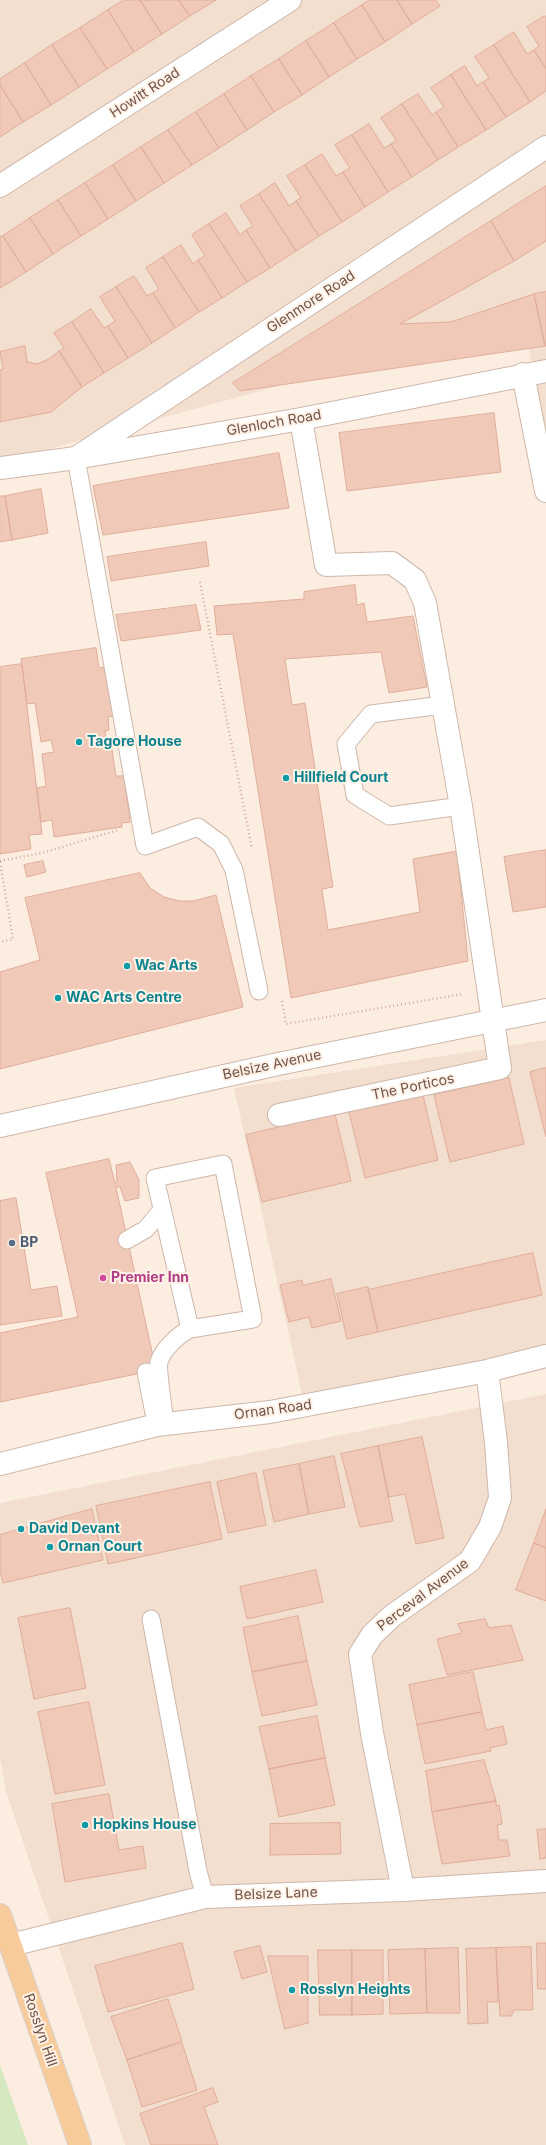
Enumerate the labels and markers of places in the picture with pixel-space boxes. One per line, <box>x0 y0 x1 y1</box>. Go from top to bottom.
place label: Tagore House <box>87 734 182 750</box>
marker: Tagore House <box>74 737 84 747</box>
place label: Hillfield Court <box>294 770 388 786</box>
marker: Hillfield Court <box>281 773 291 783</box>
place label: Wac Arts <box>135 958 198 974</box>
marker: Wac Arts <box>122 961 132 971</box>
place label: WAC Arts Centre <box>66 990 182 1006</box>
marker: WAC Arts Centre <box>53 993 63 1003</box>
place label: BP <box>20 1235 38 1251</box>
marker: BP <box>7 1238 17 1248</box>
place label: Premier Inn <box>111 1270 189 1286</box>
marker: Premier Inn <box>98 1273 108 1283</box>
place label: David Devant <box>29 1521 120 1537</box>
marker: David Devant <box>16 1524 26 1534</box>
place label: Ornan Court <box>58 1539 142 1555</box>
marker: Ornan Court <box>45 1542 55 1552</box>
place label: Hopkins House <box>93 1817 197 1833</box>
marker: Hopkins House <box>80 1820 90 1830</box>
place label: Rosslyn Heights <box>300 1982 411 1998</box>
marker: Rosslyn Heights <box>287 1985 297 1995</box>

